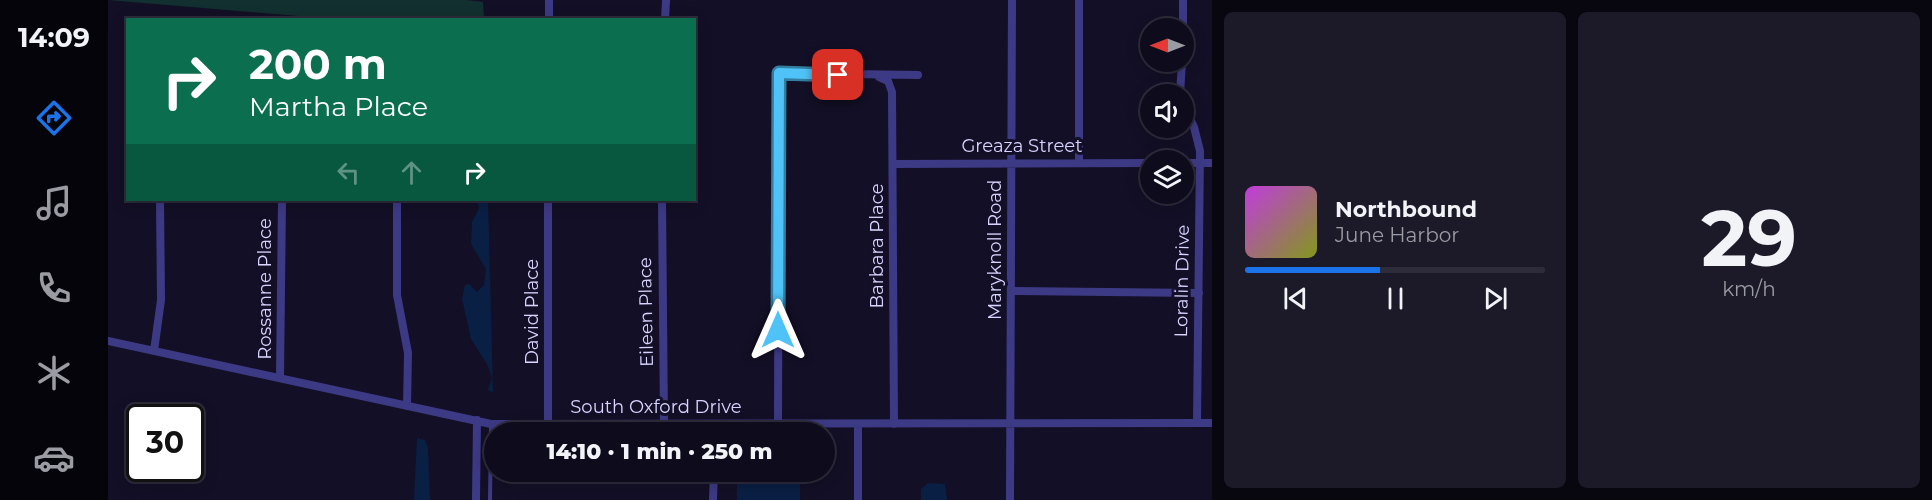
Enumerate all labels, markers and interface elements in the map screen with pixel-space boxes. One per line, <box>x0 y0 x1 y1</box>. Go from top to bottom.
north arrow <box>1140 18 1194 72</box>
map controls <box>1140 18 1194 204</box>
text: 14:09 <box>18 21 90 54</box>
text: 200 m <box>249 38 387 90</box>
icon: right <box>150 42 228 120</box>
pin <box>812 49 863 100</box>
icon: arrive <box>821 58 854 91</box>
button: sound <box>1140 84 1194 138</box>
text: Martha Place <box>249 90 428 123</box>
icon: directions <box>33 97 75 139</box>
street label: Greaza Street <box>961 135 1083 157</box>
button: layers <box>1140 150 1194 204</box>
icon: left <box>332 156 365 189</box>
icon: ahead <box>395 156 428 189</box>
icon: right <box>458 156 491 189</box>
street label: Maryknoll Road <box>984 180 1006 320</box>
icon: music <box>33 182 75 224</box>
street label: Barbara Place <box>866 183 888 309</box>
text: 29 <box>1701 190 1797 286</box>
text: Northbound <box>1335 196 1477 223</box>
street label: Rossanne Place <box>254 218 276 360</box>
text: June Harbor <box>1335 223 1459 247</box>
street label: Loralin Drive <box>1170 224 1194 337</box>
street label: Eileen Place <box>634 257 658 367</box>
street label: David Place <box>521 259 543 365</box>
icon: phone <box>33 267 75 309</box>
text: km/h <box>1722 277 1776 301</box>
icon: previous <box>1279 282 1312 315</box>
icon: pause <box>1379 282 1412 315</box>
icon: next <box>1479 282 1512 315</box>
position arrow <box>746 298 810 362</box>
icon: climate <box>33 352 75 394</box>
street label: South Oxford Drive <box>570 396 742 418</box>
speed limit sign: 30 <box>126 404 204 482</box>
icon: car <box>33 437 75 479</box>
text: 14:10 · 1 min · 250 m <box>546 438 773 465</box>

